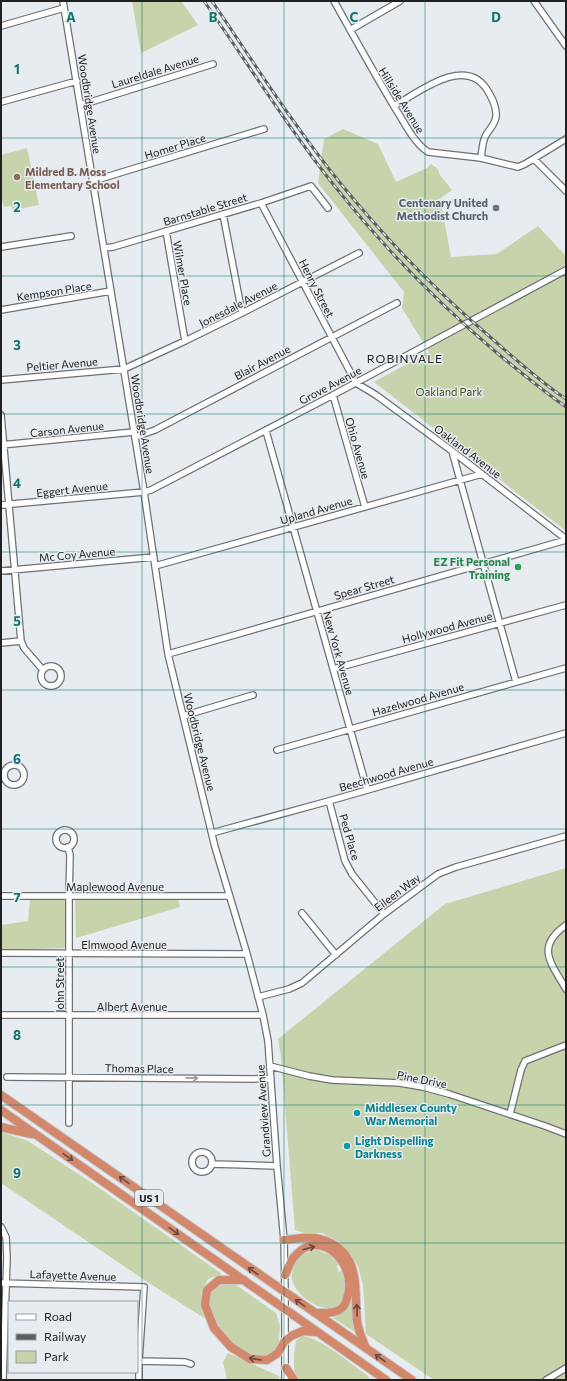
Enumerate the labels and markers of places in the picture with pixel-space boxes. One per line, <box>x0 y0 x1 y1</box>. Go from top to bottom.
place label: Mildred B. Moss Elementary School <box>25 165 120 191</box>
marker: Mildred B. Moss Elementary School <box>12 172 22 182</box>
place label: Centenary United Methodist Church <box>397 196 488 222</box>
marker: Centenary United Methodist Church <box>491 203 501 213</box>
place label: EZ Fit Personal Training <box>434 555 510 581</box>
marker: EZ Fit Personal Training <box>513 562 523 572</box>
place label: Middlesex County War Memorial <box>365 1101 457 1127</box>
marker: Middlesex County War Memorial <box>352 1108 362 1118</box>
place label: Light Dispelling Darkness <box>355 1134 434 1160</box>
marker: Light Dispelling Darkness <box>342 1141 352 1151</box>

